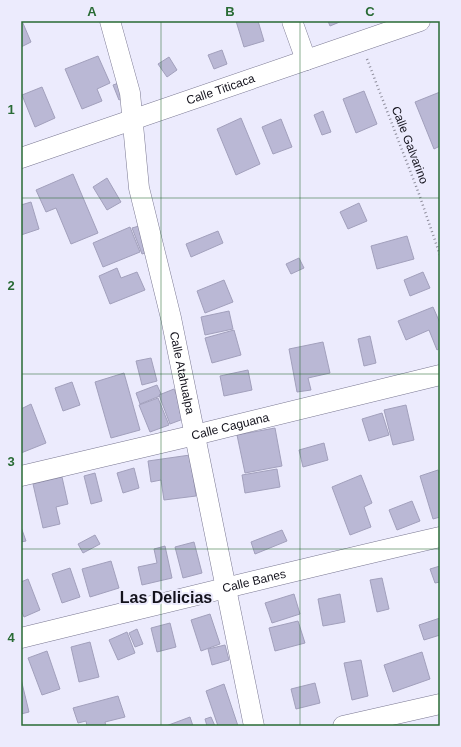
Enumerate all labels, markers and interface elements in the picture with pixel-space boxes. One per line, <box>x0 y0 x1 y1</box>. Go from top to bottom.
text: A <box>87 4 97 19</box>
text: B <box>225 4 235 19</box>
text: C <box>365 4 375 19</box>
street label: Calle Titicaca <box>184 71 257 108</box>
text: 1 <box>7 102 15 117</box>
street label: Calle Galvarino <box>389 104 431 186</box>
text: 2 <box>7 278 15 293</box>
street label: Calle Atahualpa <box>167 330 197 416</box>
street label: Calle Caguana <box>190 410 271 443</box>
text: 3 <box>7 454 15 469</box>
street label: Calle Banes <box>221 567 287 595</box>
district label: Las Delicias <box>120 589 212 606</box>
text: 4 <box>7 630 15 645</box>

